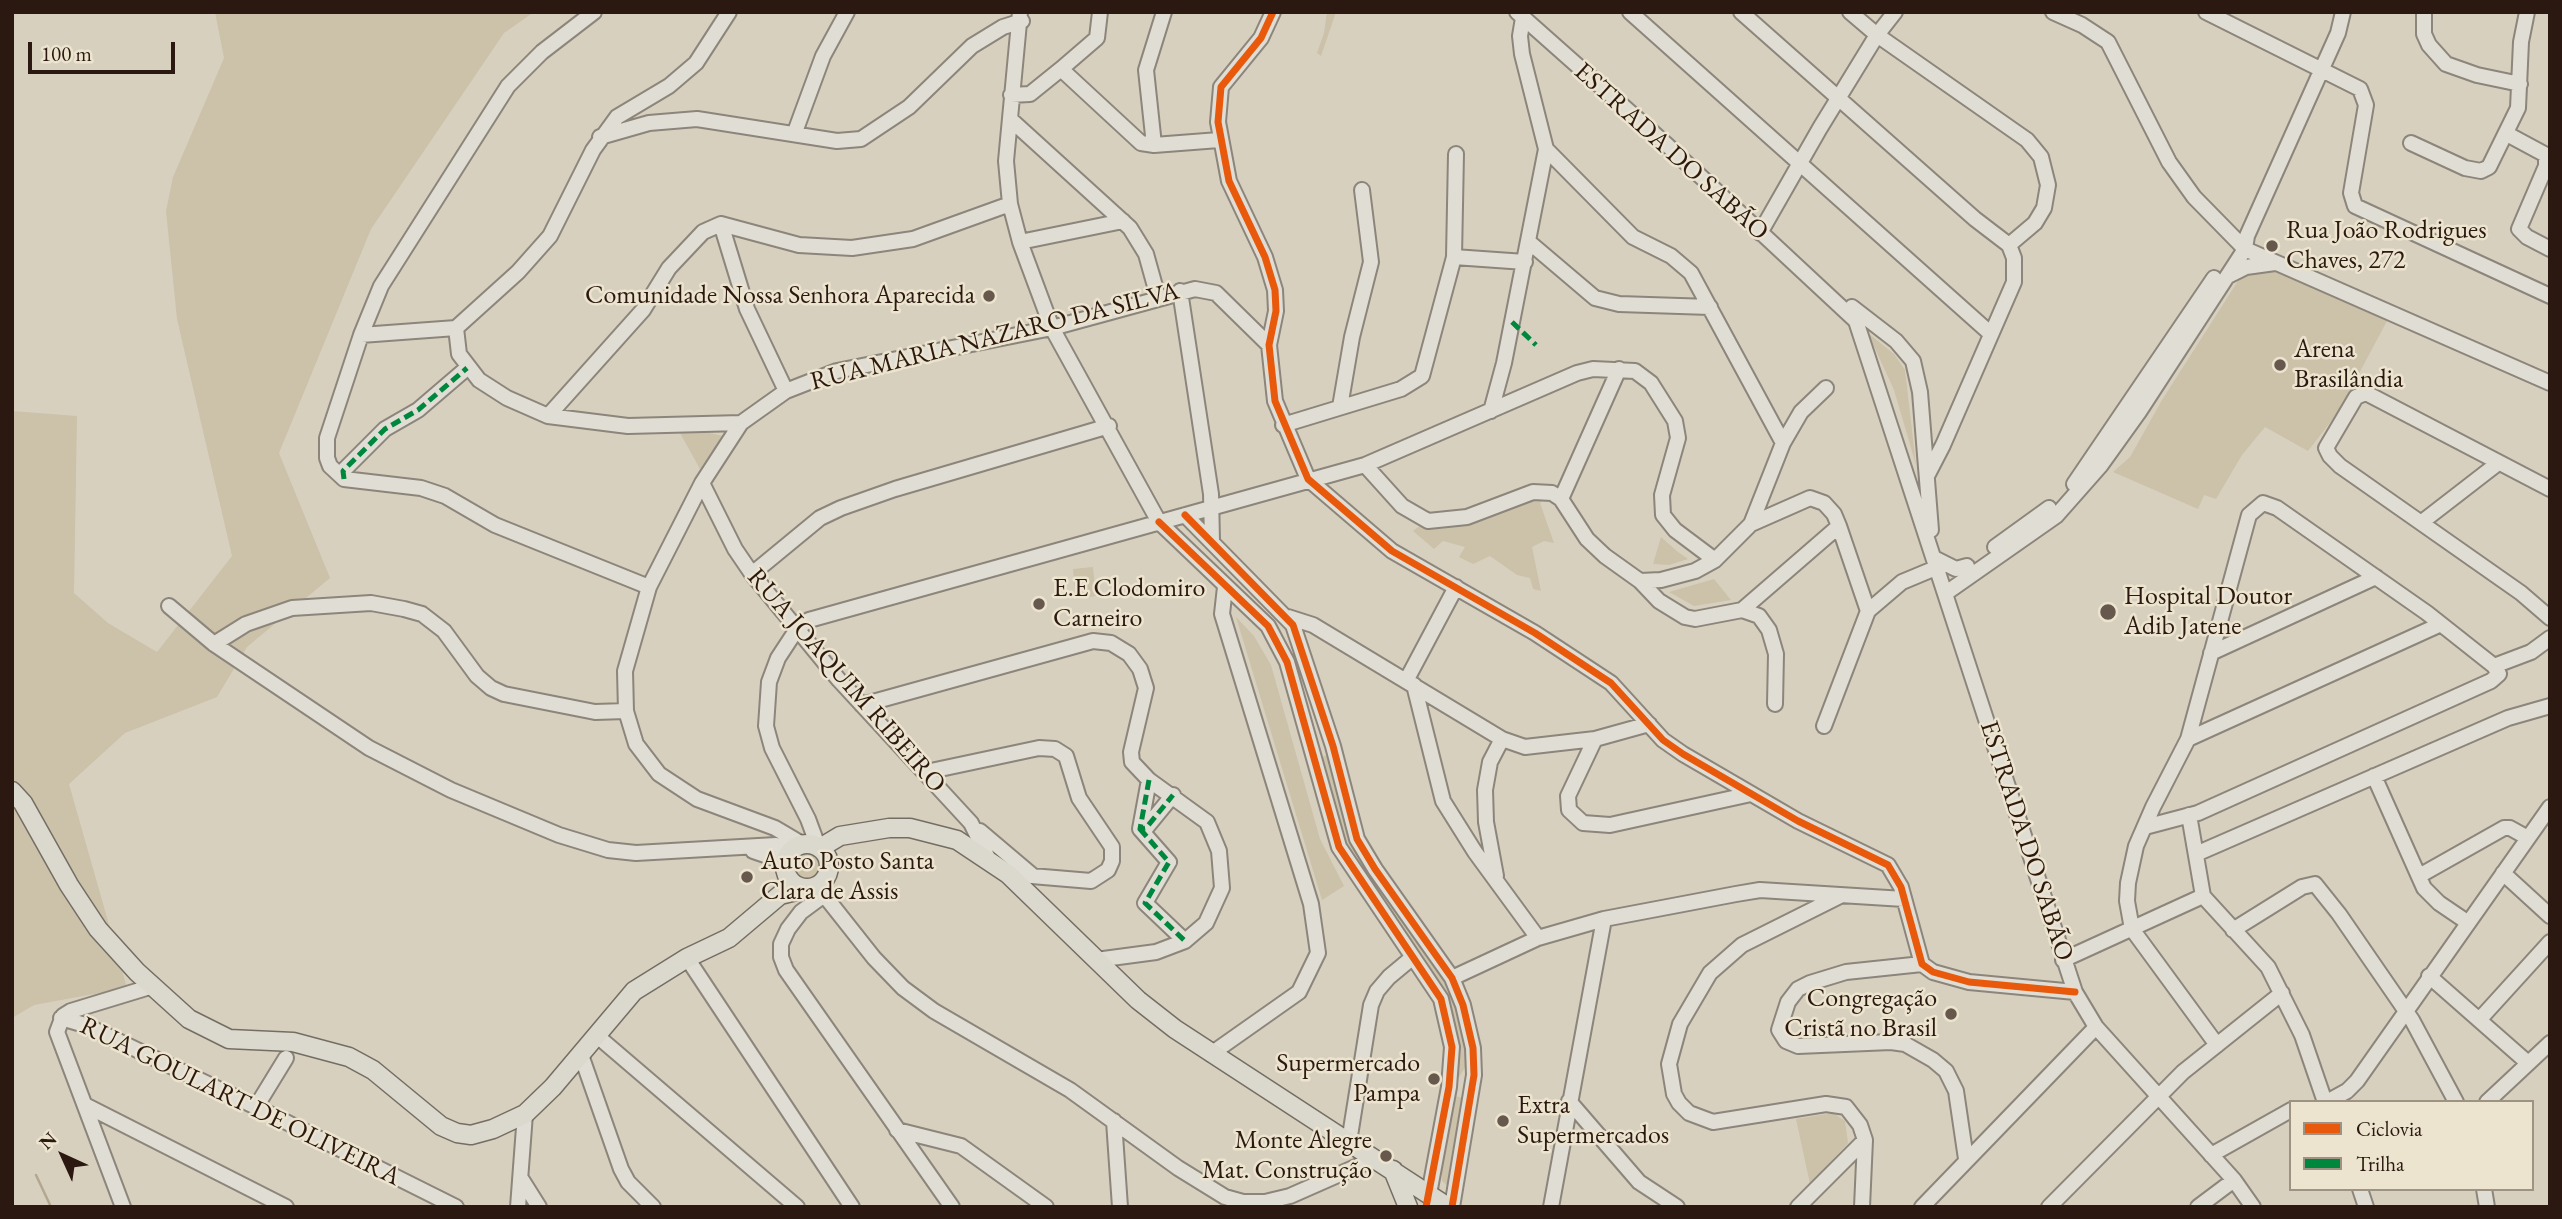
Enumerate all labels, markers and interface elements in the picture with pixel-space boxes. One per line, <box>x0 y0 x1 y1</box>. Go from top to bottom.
scale bar <box>32 28 178 72</box>
text: 100 m <box>41 40 92 67</box>
street label: ESTRADA DO SABÃO <box>1567 56 1775 248</box>
place label: Rua João Rodrigues Chaves, 272 <box>2286 215 2487 276</box>
marker: Rua João Rodrigues Chaves, 272 <box>2264 238 2280 254</box>
street label: RUA MARIA NAZARO DA SILVA <box>807 276 1183 398</box>
place label: Comunidade Nossa Senhora Aparecida <box>585 280 975 312</box>
marker: Comunidade Nossa Senhora Aparecida <box>981 288 997 304</box>
place label: Arena Brasilândia <box>2294 334 2403 396</box>
marker: Arena Brasilândia <box>2272 357 2288 373</box>
street label: RUA JOAQUIM RIBEIRO <box>740 562 952 800</box>
place label: E.E Clodomiro Carneiro <box>1053 573 1205 634</box>
place label: Hospital Doutor Adib Jatene <box>2124 581 2292 642</box>
marker: E.E Clodomiro Carneiro <box>1031 596 1047 612</box>
marker: Hospital Doutor Adib Jatene <box>2098 602 2118 622</box>
street label: ESTRADA DO SABÃO <box>1972 717 2080 965</box>
place label: Auto Posto Santa Clara de Assis <box>761 846 934 908</box>
marker: Auto Posto Santa Clara de Assis <box>739 869 755 885</box>
place label: Congregação Cristã no Brasil <box>1784 983 1937 1044</box>
marker: Congregação Cristã no Brasil <box>1943 1006 1959 1022</box>
street label: RUA GOULART DE OLIVEIRA <box>75 1011 405 1193</box>
place label: Supermercado Pampa <box>1276 1048 1420 1110</box>
marker: Supermercado Pampa <box>1426 1071 1442 1087</box>
place label: Extra Supermercados <box>1517 1090 1669 1152</box>
legend <box>2289 1100 2534 1191</box>
marker: Extra Supermercados <box>1495 1113 1511 1129</box>
text: Ciclovia <box>2356 1115 2422 1142</box>
north arrow <box>28 1121 98 1191</box>
place label: Monte Alegre Mat. Construção <box>1202 1125 1372 1186</box>
text: N <box>34 1127 62 1155</box>
marker: Monte Alegre Mat. Construção <box>1378 1148 1394 1164</box>
text: Trilha <box>2356 1150 2404 1177</box>

